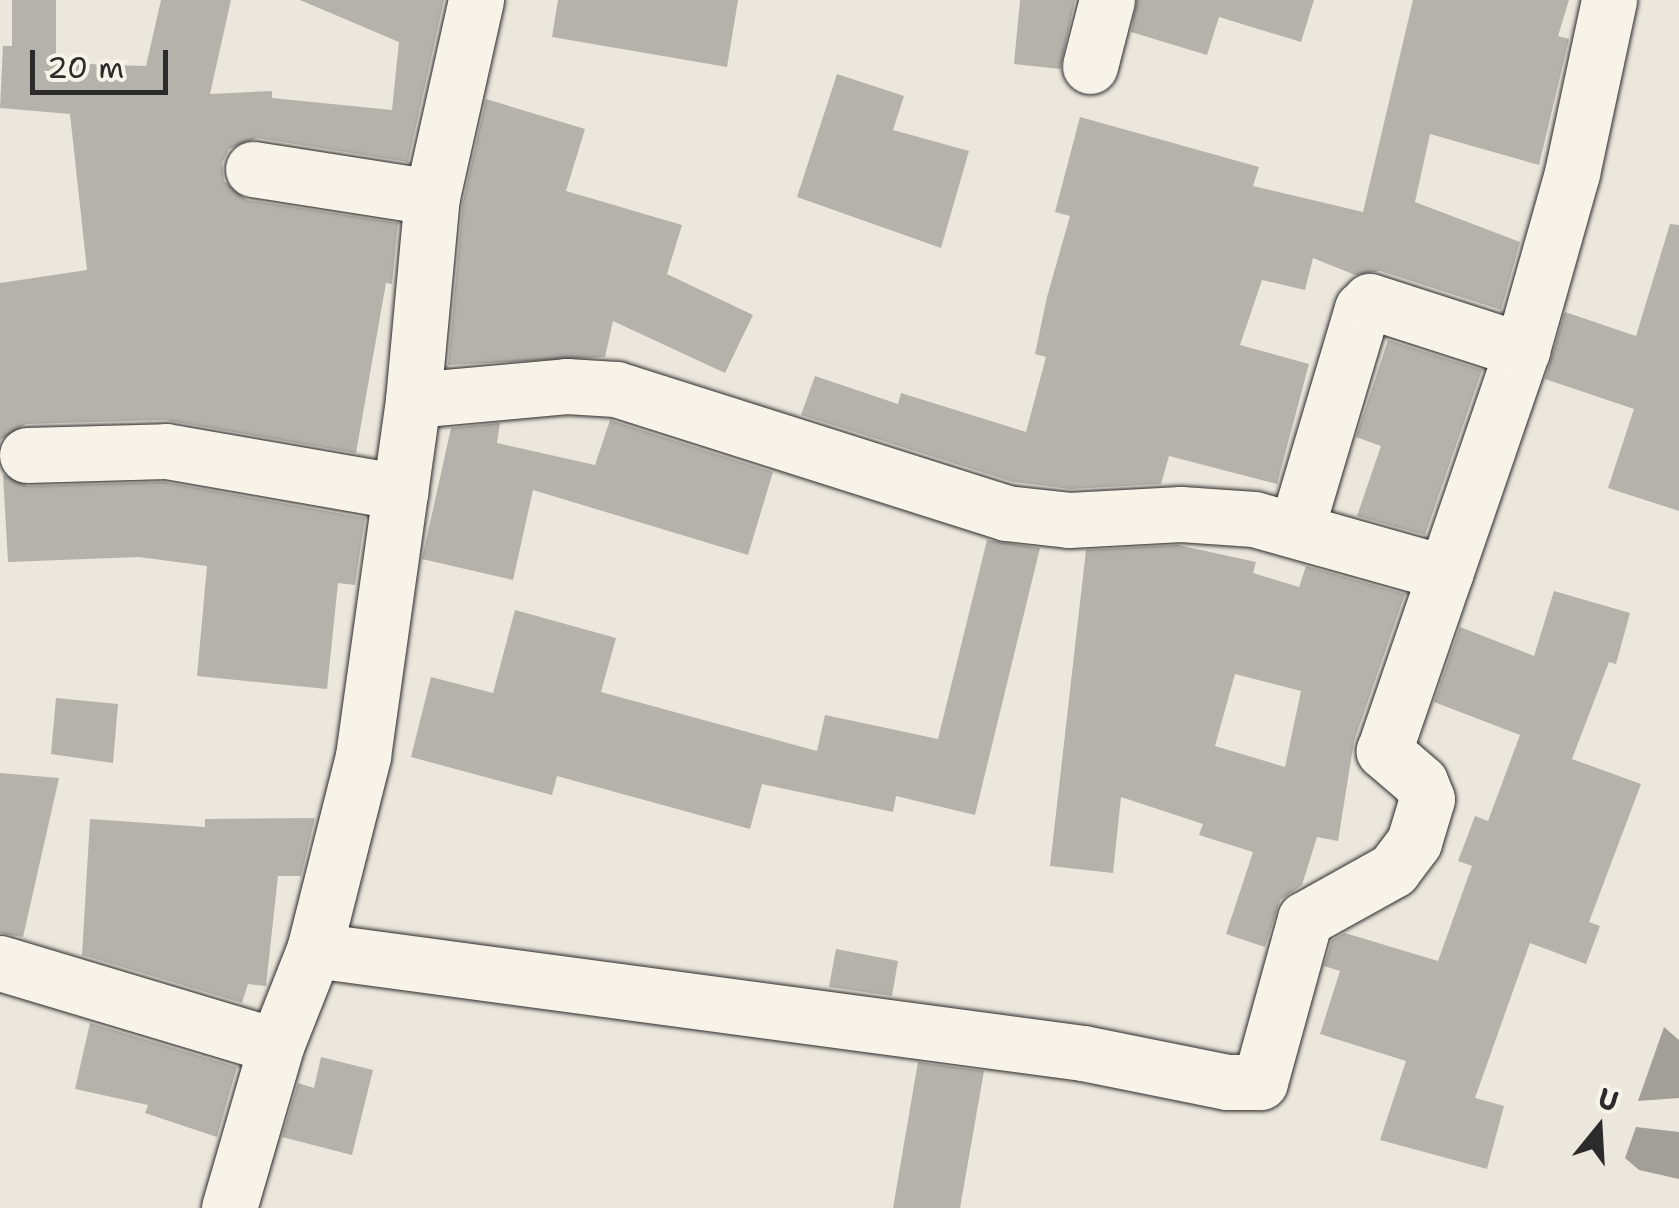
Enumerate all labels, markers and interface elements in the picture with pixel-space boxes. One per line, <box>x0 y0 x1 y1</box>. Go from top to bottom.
scale bar <box>35 30 172 92</box>
text: 20 m <box>47 47 124 88</box>
north arrow <box>1549 1078 1649 1178</box>
text: U <box>1593 1078 1623 1120</box>

